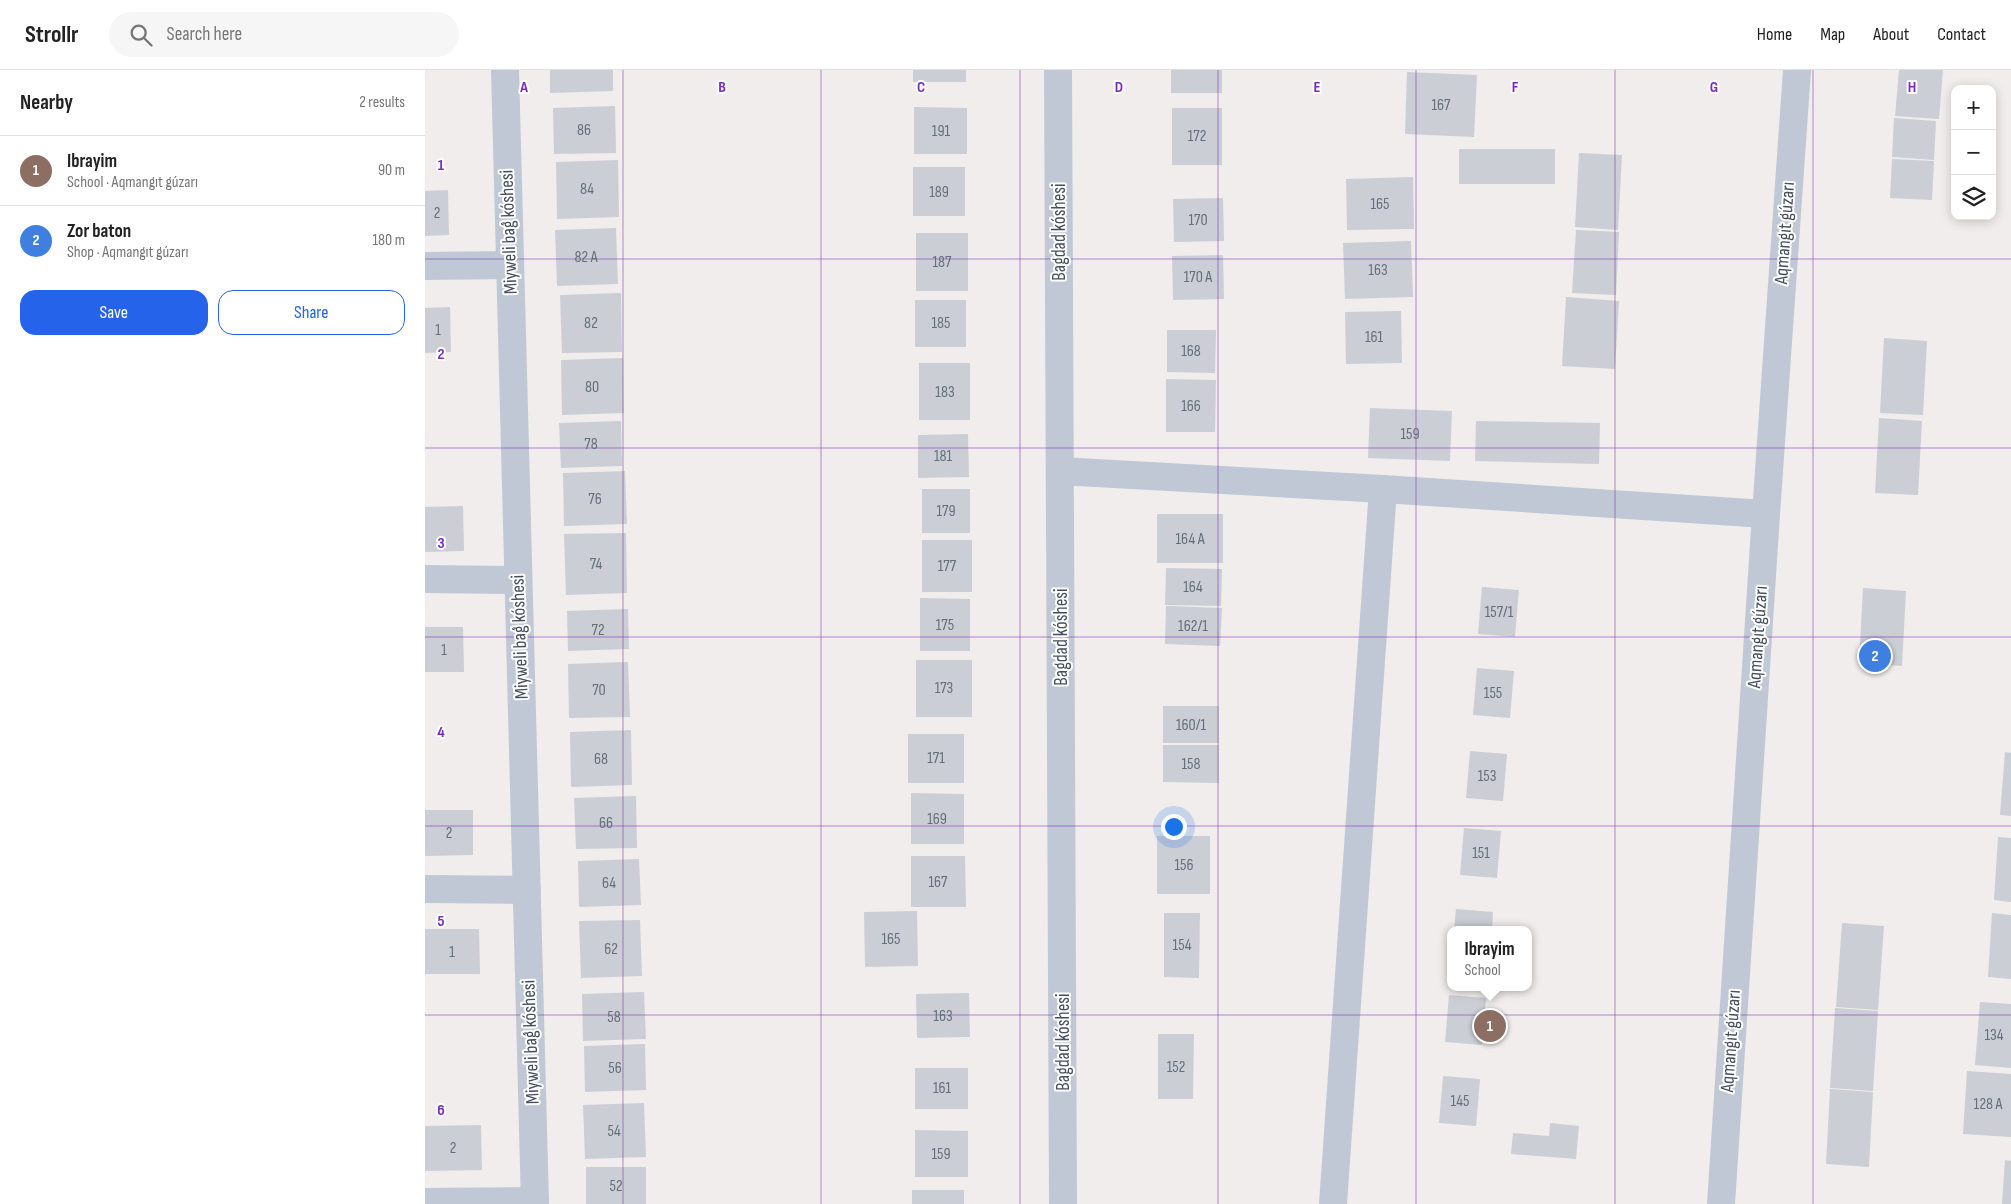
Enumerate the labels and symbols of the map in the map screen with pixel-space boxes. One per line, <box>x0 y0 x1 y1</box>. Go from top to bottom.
text: A <box>519 78 528 97</box>
text: B <box>718 78 726 97</box>
text: C <box>917 78 925 97</box>
text: D <box>1115 78 1123 97</box>
text: E <box>1314 78 1321 97</box>
text: F <box>1512 78 1519 97</box>
text: G <box>1710 78 1718 97</box>
text: H <box>1908 78 1916 97</box>
house number: 167 <box>1431 96 1451 115</box>
house number: 86 <box>577 121 591 140</box>
house number: 191 <box>932 122 951 141</box>
house number: 172 <box>1188 127 1206 146</box>
text: 1 <box>438 156 445 175</box>
street label: Miyweli baǵ kóshesi <box>495 169 523 295</box>
house number: 84 <box>580 180 594 199</box>
street label: Aqmangıt gúzarı <box>1770 181 1800 286</box>
house number: 189 <box>929 183 949 202</box>
street label: Bagdad kóshesi <box>1048 183 1071 281</box>
house number: 165 <box>1370 195 1390 214</box>
house number: 2 <box>434 204 440 223</box>
house number: 170 <box>1188 211 1208 230</box>
house number: 82 А <box>574 248 598 267</box>
house number: 187 <box>933 253 952 272</box>
house number: 163 <box>1368 261 1388 280</box>
house number: 170 А <box>1184 268 1212 287</box>
house number: 82 <box>584 314 598 333</box>
house number: 185 <box>931 314 951 333</box>
house number: 1 <box>435 321 441 340</box>
house number: 161 <box>1365 328 1383 347</box>
house number: 168 <box>1181 342 1201 361</box>
text: 2 <box>437 345 445 364</box>
house number: 80 <box>585 378 599 397</box>
house number: 183 <box>935 383 955 402</box>
house number: 166 <box>1181 397 1201 416</box>
house number: 159 <box>1400 425 1420 444</box>
house number: 78 <box>584 435 598 454</box>
house number: 181 <box>934 447 952 466</box>
house number: 76 <box>588 490 602 509</box>
house number: 179 <box>936 502 956 521</box>
house number: 164 А <box>1176 530 1205 549</box>
text: 3 <box>437 534 445 553</box>
house number: 74 <box>590 555 602 574</box>
house number: 177 <box>938 557 957 576</box>
street label: Miyweli baǵ kóshesi <box>506 574 534 700</box>
house number: 164 <box>1183 578 1203 597</box>
street label: Aqmangıt gúzarı <box>1743 585 1773 690</box>
street label: Bagdad kóshesi <box>1050 588 1073 686</box>
house number: 157/1 <box>1485 603 1514 622</box>
house number: 175 <box>936 616 954 635</box>
house number: 162/1 <box>1178 617 1208 636</box>
house number: 72 <box>592 621 604 640</box>
pin: 2 <box>1859 637 1891 675</box>
house number: 1 <box>441 641 447 660</box>
house number: 173 <box>935 679 953 698</box>
house number: 70 <box>592 681 606 700</box>
house number: 155 <box>1484 684 1502 703</box>
house number: 160/1 <box>1176 716 1206 735</box>
text: 4 <box>437 723 445 742</box>
house number: 171 <box>927 749 945 768</box>
house number: 68 <box>594 750 608 769</box>
house number: 158 <box>1181 755 1201 774</box>
house number: 153 <box>1478 767 1496 786</box>
house number: 169 <box>927 810 947 829</box>
house number: 66 <box>599 814 613 833</box>
your location <box>1161 814 1187 840</box>
house number: 2 <box>446 824 452 843</box>
house number: 151 <box>1472 844 1490 863</box>
house number: 156 <box>1174 856 1194 875</box>
house number: 167 <box>928 873 948 892</box>
house number: 64 <box>602 874 616 893</box>
text: 5 <box>437 912 445 931</box>
house number: 165 <box>881 930 901 949</box>
house number: 154 <box>1173 936 1192 955</box>
house number: 62 <box>604 940 618 959</box>
house number: 1 <box>449 943 455 962</box>
street label: Miyweli baǵ kóshesi <box>517 979 545 1105</box>
street label: Aqmangıt gúzarı <box>1716 989 1746 1094</box>
street label: Bagdad kóshesi <box>1052 993 1075 1091</box>
house number: 163 <box>933 1007 953 1026</box>
pin: 1 <box>1474 1007 1506 1045</box>
house number: 58 <box>607 1008 621 1027</box>
house number: 134 <box>1984 1026 2004 1045</box>
house number: 152 <box>1167 1058 1185 1077</box>
house number: 56 <box>608 1059 622 1078</box>
house number: 161 <box>933 1079 951 1098</box>
house number: 145 <box>1451 1092 1469 1111</box>
house number: 128 А <box>1974 1095 2003 1114</box>
text: 6 <box>437 1101 445 1120</box>
house number: 54 <box>607 1122 621 1141</box>
house number: 2 <box>450 1139 456 1158</box>
house number: 159 <box>931 1145 951 1164</box>
house number: 52 <box>609 1177 623 1196</box>

